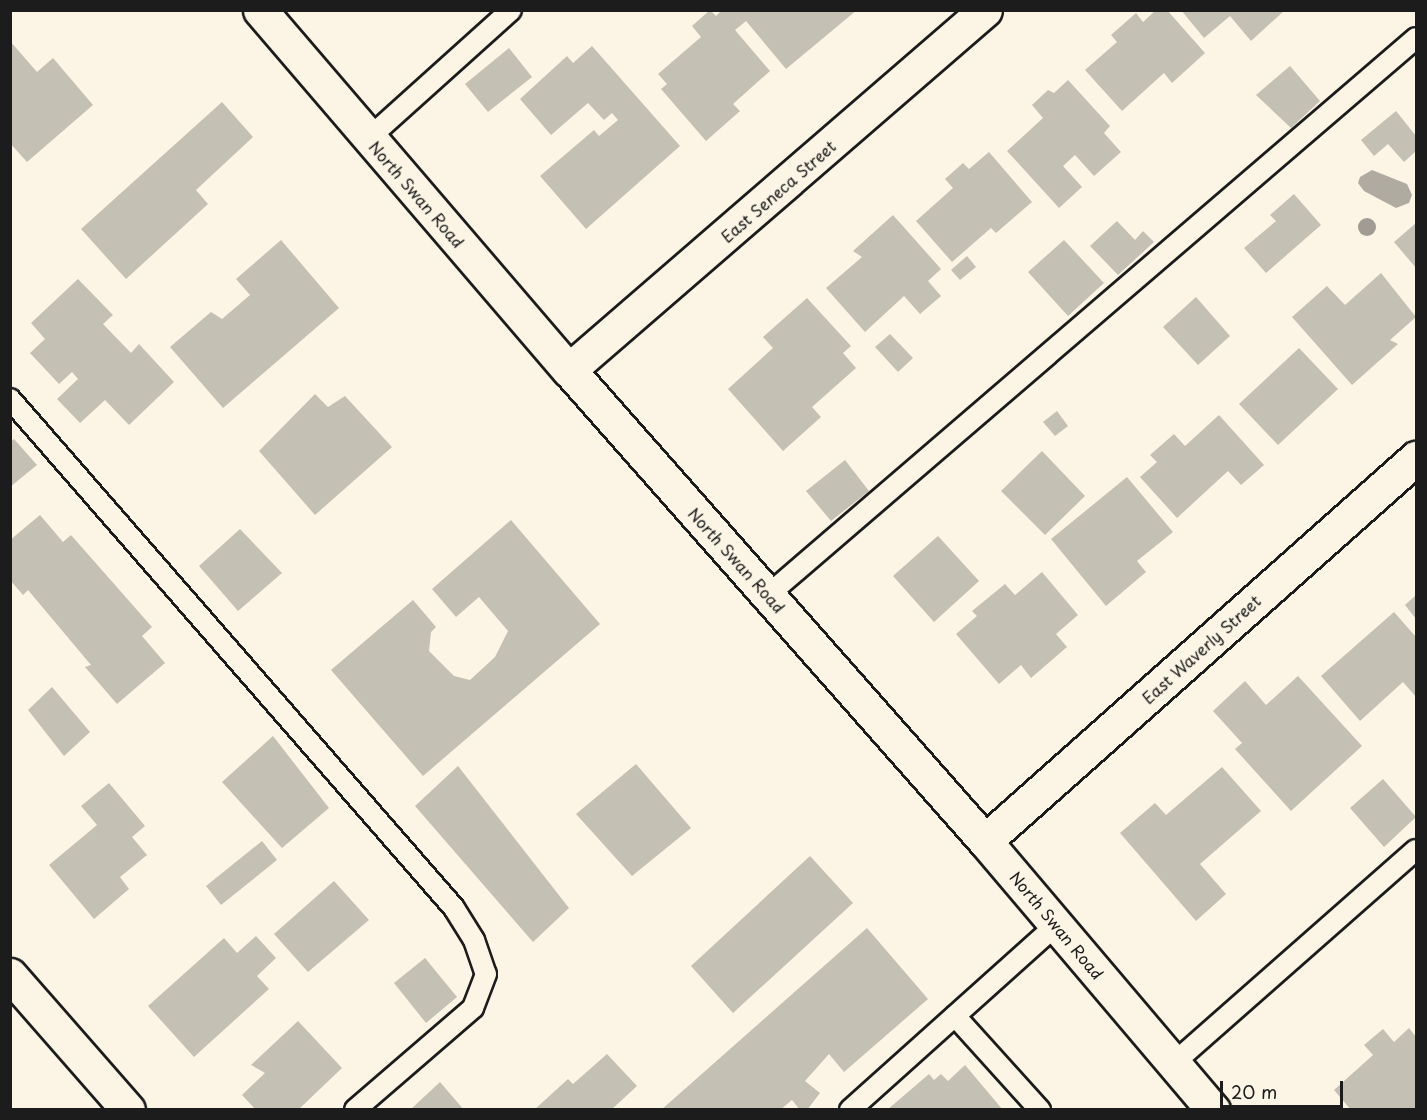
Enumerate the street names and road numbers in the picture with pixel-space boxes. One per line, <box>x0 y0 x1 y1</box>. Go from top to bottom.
street label: East Seneca Street <box>716 135 840 247</box>
street label: North Swan Road <box>365 137 469 251</box>
street label: North Swan Road <box>685 503 789 617</box>
street label: East Waverly Street <box>1137 590 1265 708</box>
street label: North Swan Road <box>1006 867 1108 983</box>

